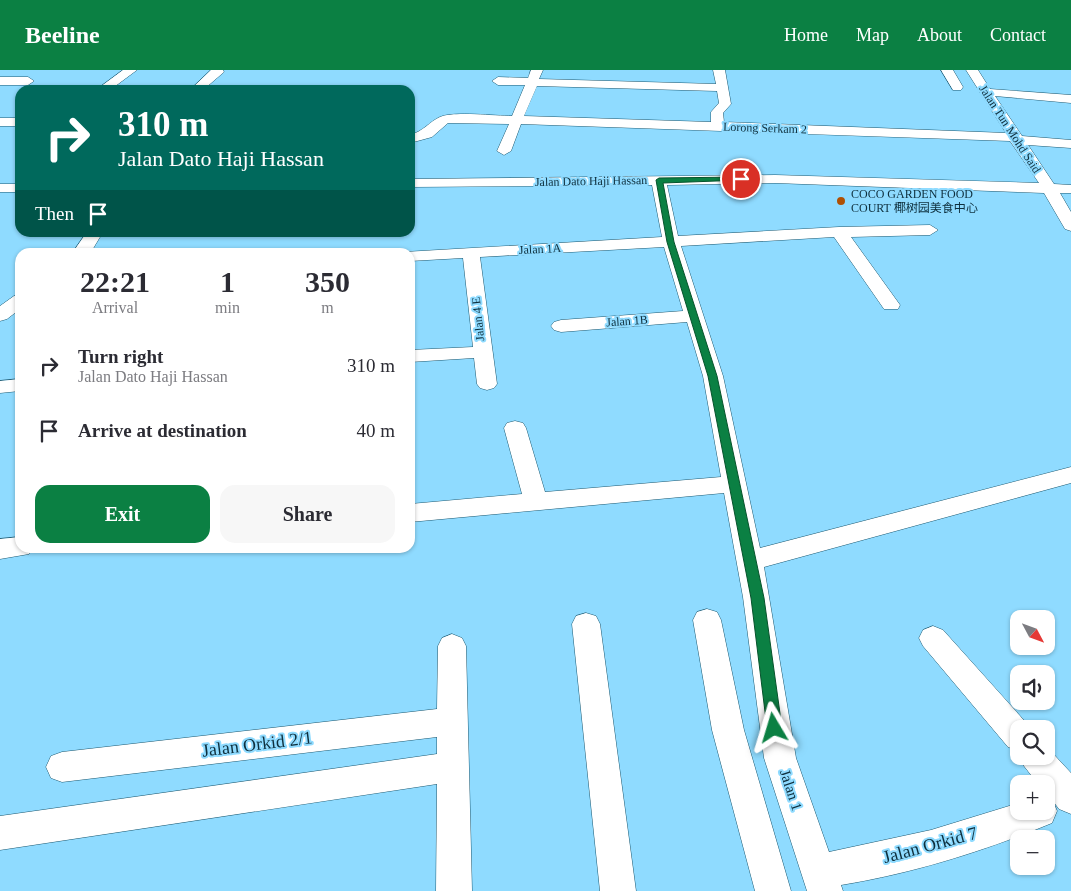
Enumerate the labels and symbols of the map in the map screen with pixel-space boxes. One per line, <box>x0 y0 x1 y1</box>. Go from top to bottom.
street label: Jalan Tun Mohd Said <box>976 82 1044 176</box>
street label: Lorong Serkam 2 <box>723 120 807 136</box>
pin <box>720 158 762 200</box>
street label: Jalan Dato Haji Hassan <box>535 173 647 189</box>
place label: COCO GARDEN FOOD COURT 椰树园美食中心 <box>851 187 978 215</box>
marker: COCO GARDEN FOOD COURT 椰树园美食中心 <box>835 195 847 207</box>
street label: Jalan 1A <box>518 241 562 257</box>
street label: Jalan 4 E <box>469 296 487 342</box>
street label: Jalan 1B <box>606 313 648 329</box>
north arrow <box>1010 610 1055 655</box>
position arrow <box>747 701 799 753</box>
street label: Jalan Orkid 2/1 <box>201 727 313 761</box>
street label: Jalan 1 <box>777 768 805 812</box>
street label: Jalan Orkid 7 <box>881 823 979 867</box>

